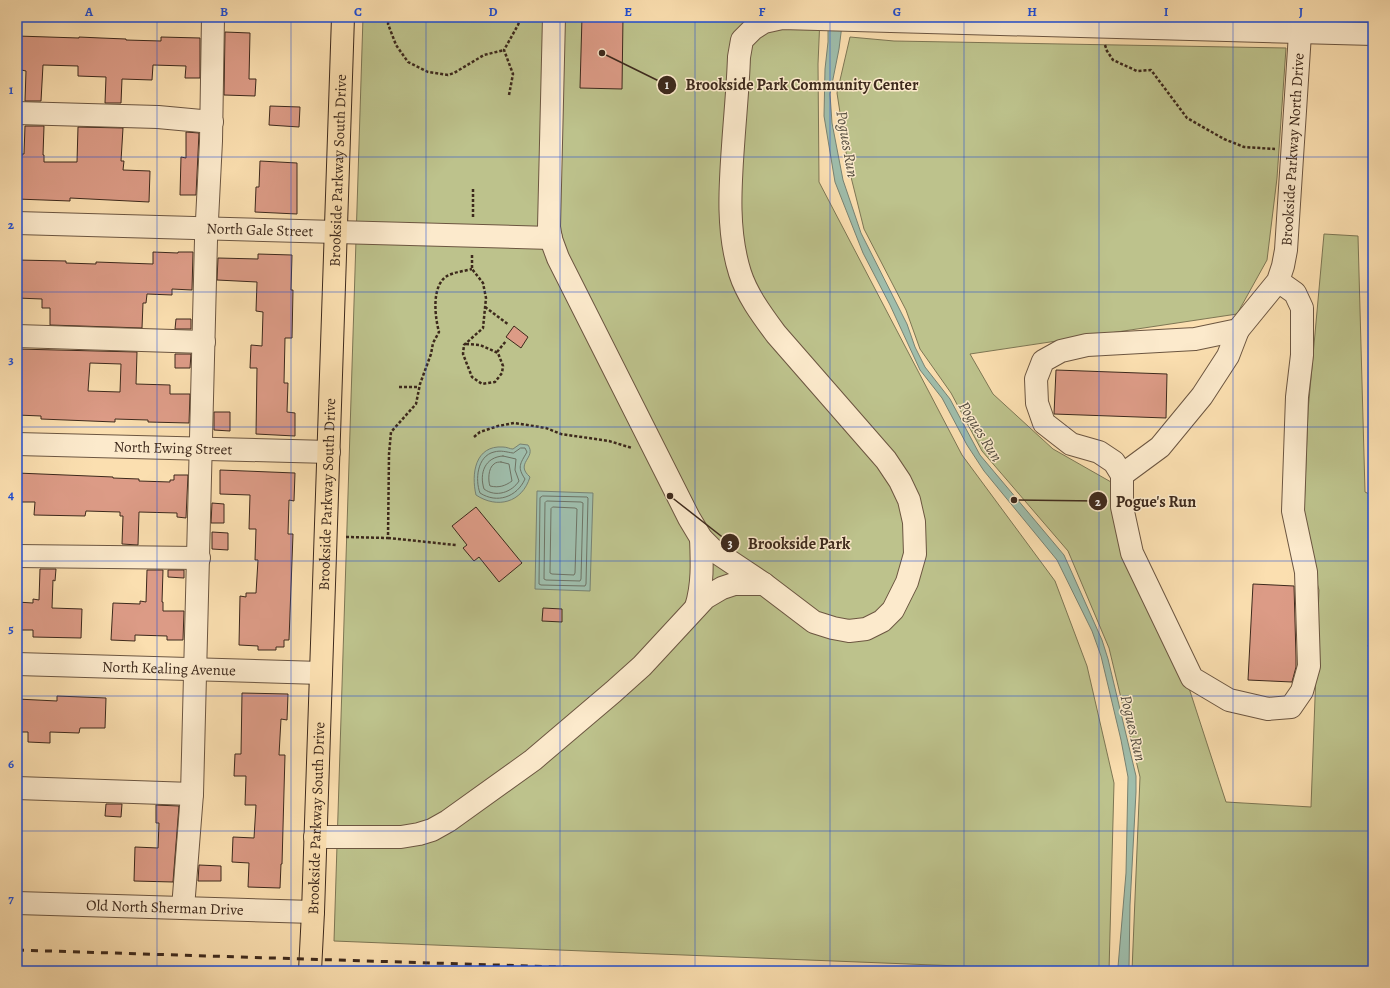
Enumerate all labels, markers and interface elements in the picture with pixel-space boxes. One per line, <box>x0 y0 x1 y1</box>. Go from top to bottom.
text: A <box>84 3 94 20</box>
text: B <box>220 3 228 20</box>
text: C <box>354 3 362 20</box>
text: D <box>488 3 498 20</box>
text: E <box>624 3 632 20</box>
text: F <box>759 3 766 20</box>
text: G <box>893 3 901 20</box>
text: H <box>1027 3 1037 20</box>
text: I <box>1164 3 1169 20</box>
text: J <box>1299 3 1303 20</box>
street label: Brookside Parkway North Drive <box>1276 52 1309 247</box>
callout: Brookside Park Community Center <box>657 71 926 99</box>
street label: Brookside Parkway South Drive <box>325 74 351 267</box>
text: Brookside Park Community Center <box>685 74 919 96</box>
text: 1 <box>665 77 670 93</box>
text: 1 <box>9 81 14 98</box>
water label: Pogues Run <box>830 109 864 179</box>
text: 2 <box>8 216 15 233</box>
street label: North Gale Street <box>206 218 314 241</box>
text: 3 <box>8 351 14 368</box>
street label: Brookside Parkway South Drive <box>314 397 340 591</box>
water label: Pogues Run <box>953 397 1007 466</box>
street label: North Ewing Street <box>113 436 233 460</box>
text: 4 <box>8 486 14 503</box>
callout: Pogue's Run <box>1088 487 1204 515</box>
text: Pogue's Run <box>1116 491 1196 513</box>
text: 2 <box>1095 494 1101 510</box>
callout: Brookside Park <box>720 529 858 557</box>
text: Brookside Park <box>748 533 851 555</box>
text: 3 <box>727 536 733 552</box>
text: 5 <box>8 620 14 637</box>
street label: North Kealing Avenue <box>102 657 236 680</box>
water label: Pogues Run <box>1115 693 1151 764</box>
street label: Brookside Parkway South Drive <box>303 721 329 915</box>
text: 6 <box>8 755 14 772</box>
text: 7 <box>8 890 14 907</box>
street label: Old North Sherman Drive <box>86 895 244 920</box>

